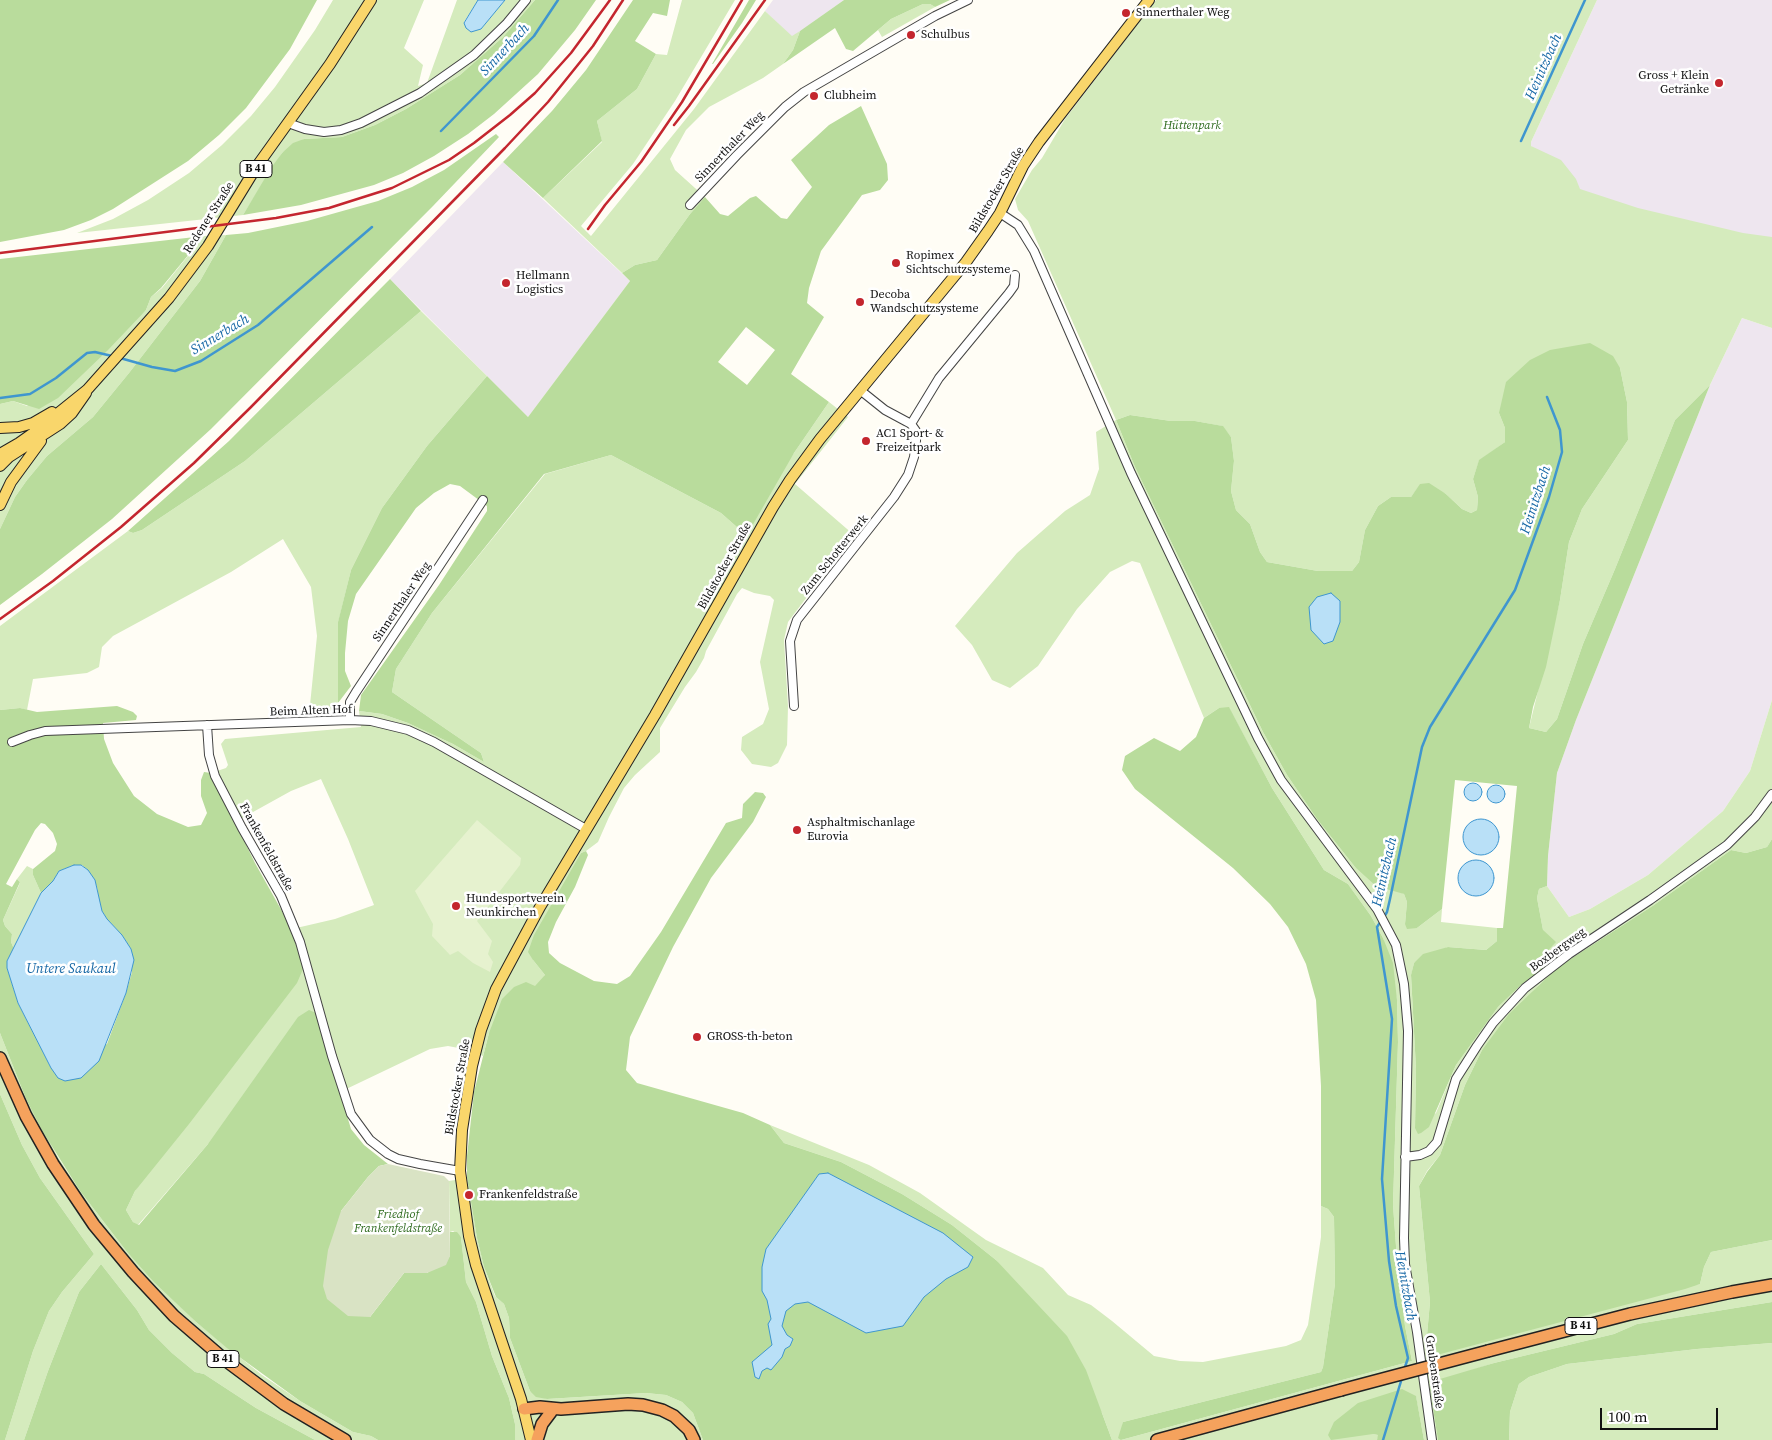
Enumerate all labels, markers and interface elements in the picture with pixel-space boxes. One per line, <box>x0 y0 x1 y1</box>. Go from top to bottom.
place label: Sinnerthaler Weg <box>1136 6 1230 20</box>
marker: Sinnerthaler Weg <box>1120 7 1132 19</box>
water label: Sinnerbach <box>477 20 533 80</box>
place label: Schulbus <box>921 28 970 42</box>
marker: Schulbus <box>905 29 917 41</box>
water label: Heinitzbach <box>1522 31 1566 103</box>
place label: Gross + Klein Getränke <box>1638 69 1709 97</box>
marker: Gross + Klein Getränke <box>1713 77 1725 89</box>
place label: Clubheim <box>824 89 877 103</box>
marker: Clubheim <box>808 90 820 102</box>
street label: Sinnerthaler Weg <box>692 108 768 186</box>
park label: Hüttenpark <box>1163 119 1221 133</box>
street label: Bildstocker Straße <box>966 144 1028 236</box>
road number: B 41 <box>240 160 272 178</box>
street label: Redener Straße <box>181 180 237 256</box>
place label: Ropimex Sichtschutzsysteme <box>906 249 1010 277</box>
marker: Ropimex Sichtschutzsysteme <box>890 257 902 269</box>
place label: Hellmann Logistics <box>516 269 570 297</box>
marker: Hellmann Logistics <box>500 277 512 289</box>
place label: Decoba Wandschutzsysteme <box>870 288 979 316</box>
marker: Decoba Wandschutzsysteme <box>854 296 866 308</box>
water label: Sinnerbach <box>188 311 252 359</box>
place label: AC1 Sport- & Freizeitpark <box>876 427 944 455</box>
marker: AC1 Sport- & Freizeitpark <box>860 435 872 447</box>
water label: Heinitzbach <box>1517 464 1555 536</box>
street label: Zum Schotterwerk <box>798 512 872 598</box>
street label: Bildstocker Straße <box>695 520 755 612</box>
street label: Sinnerthaler Weg <box>370 559 434 645</box>
street label: Beim Alten Hof <box>270 702 352 720</box>
street label: Frankenfeldstraße <box>236 800 296 894</box>
place label: Asphaltmischanlage Eurovia <box>807 816 915 844</box>
marker: Asphaltmischanlage Eurovia <box>791 824 803 836</box>
water label: Heinitzbach <box>1369 836 1401 908</box>
place label: Hundesportverein Neunkirchen <box>466 892 564 920</box>
marker: Hundesportverein Neunkirchen <box>450 900 462 912</box>
street label: Boxbergweg <box>1527 925 1589 975</box>
water label: Untere Saukaul <box>26 961 116 977</box>
place label: GROSS-th-beton <box>707 1030 793 1044</box>
marker: GROSS-th-beton <box>691 1031 703 1043</box>
street label: Bildstocker Straße <box>442 1038 474 1136</box>
place label: Frankenfeldstraße <box>479 1188 578 1202</box>
marker: Frankenfeldstraße <box>463 1189 475 1201</box>
park label: Friedhof Frankenfeldstraße <box>354 1208 442 1236</box>
water label: Heinitzbach <box>1391 1250 1419 1322</box>
road number: B 41 <box>1565 1318 1597 1334</box>
street label: Grubenstraße <box>1422 1334 1446 1410</box>
road number: B 41 <box>207 1350 239 1368</box>
scale bar <box>1602 1398 1720 1430</box>
text: 100 m <box>1608 1406 1648 1427</box>

